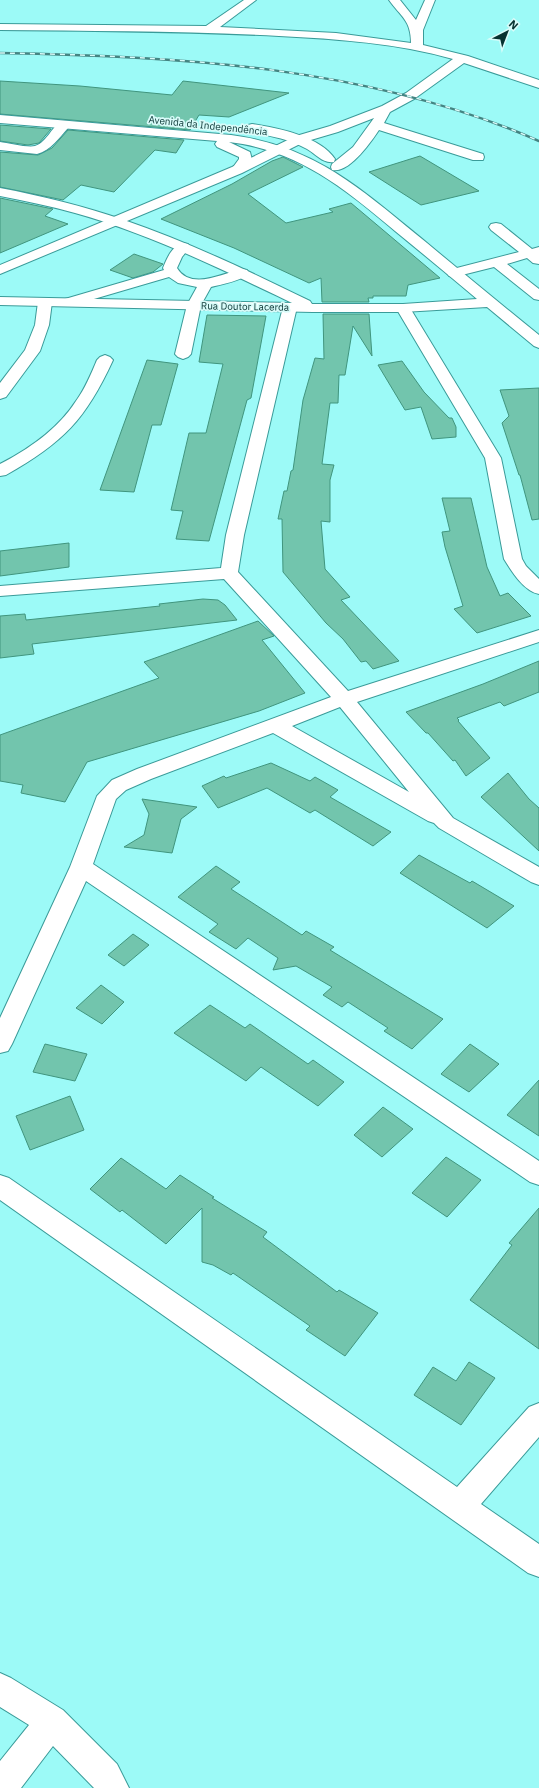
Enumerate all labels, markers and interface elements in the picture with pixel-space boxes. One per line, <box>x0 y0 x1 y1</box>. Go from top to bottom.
north arrow <box>487 12 527 52</box>
text: N <box>506 17 521 32</box>
street label: Avenida da Independência <box>148 113 269 138</box>
street label: Rua Doutor Lacerda <box>201 299 290 314</box>

